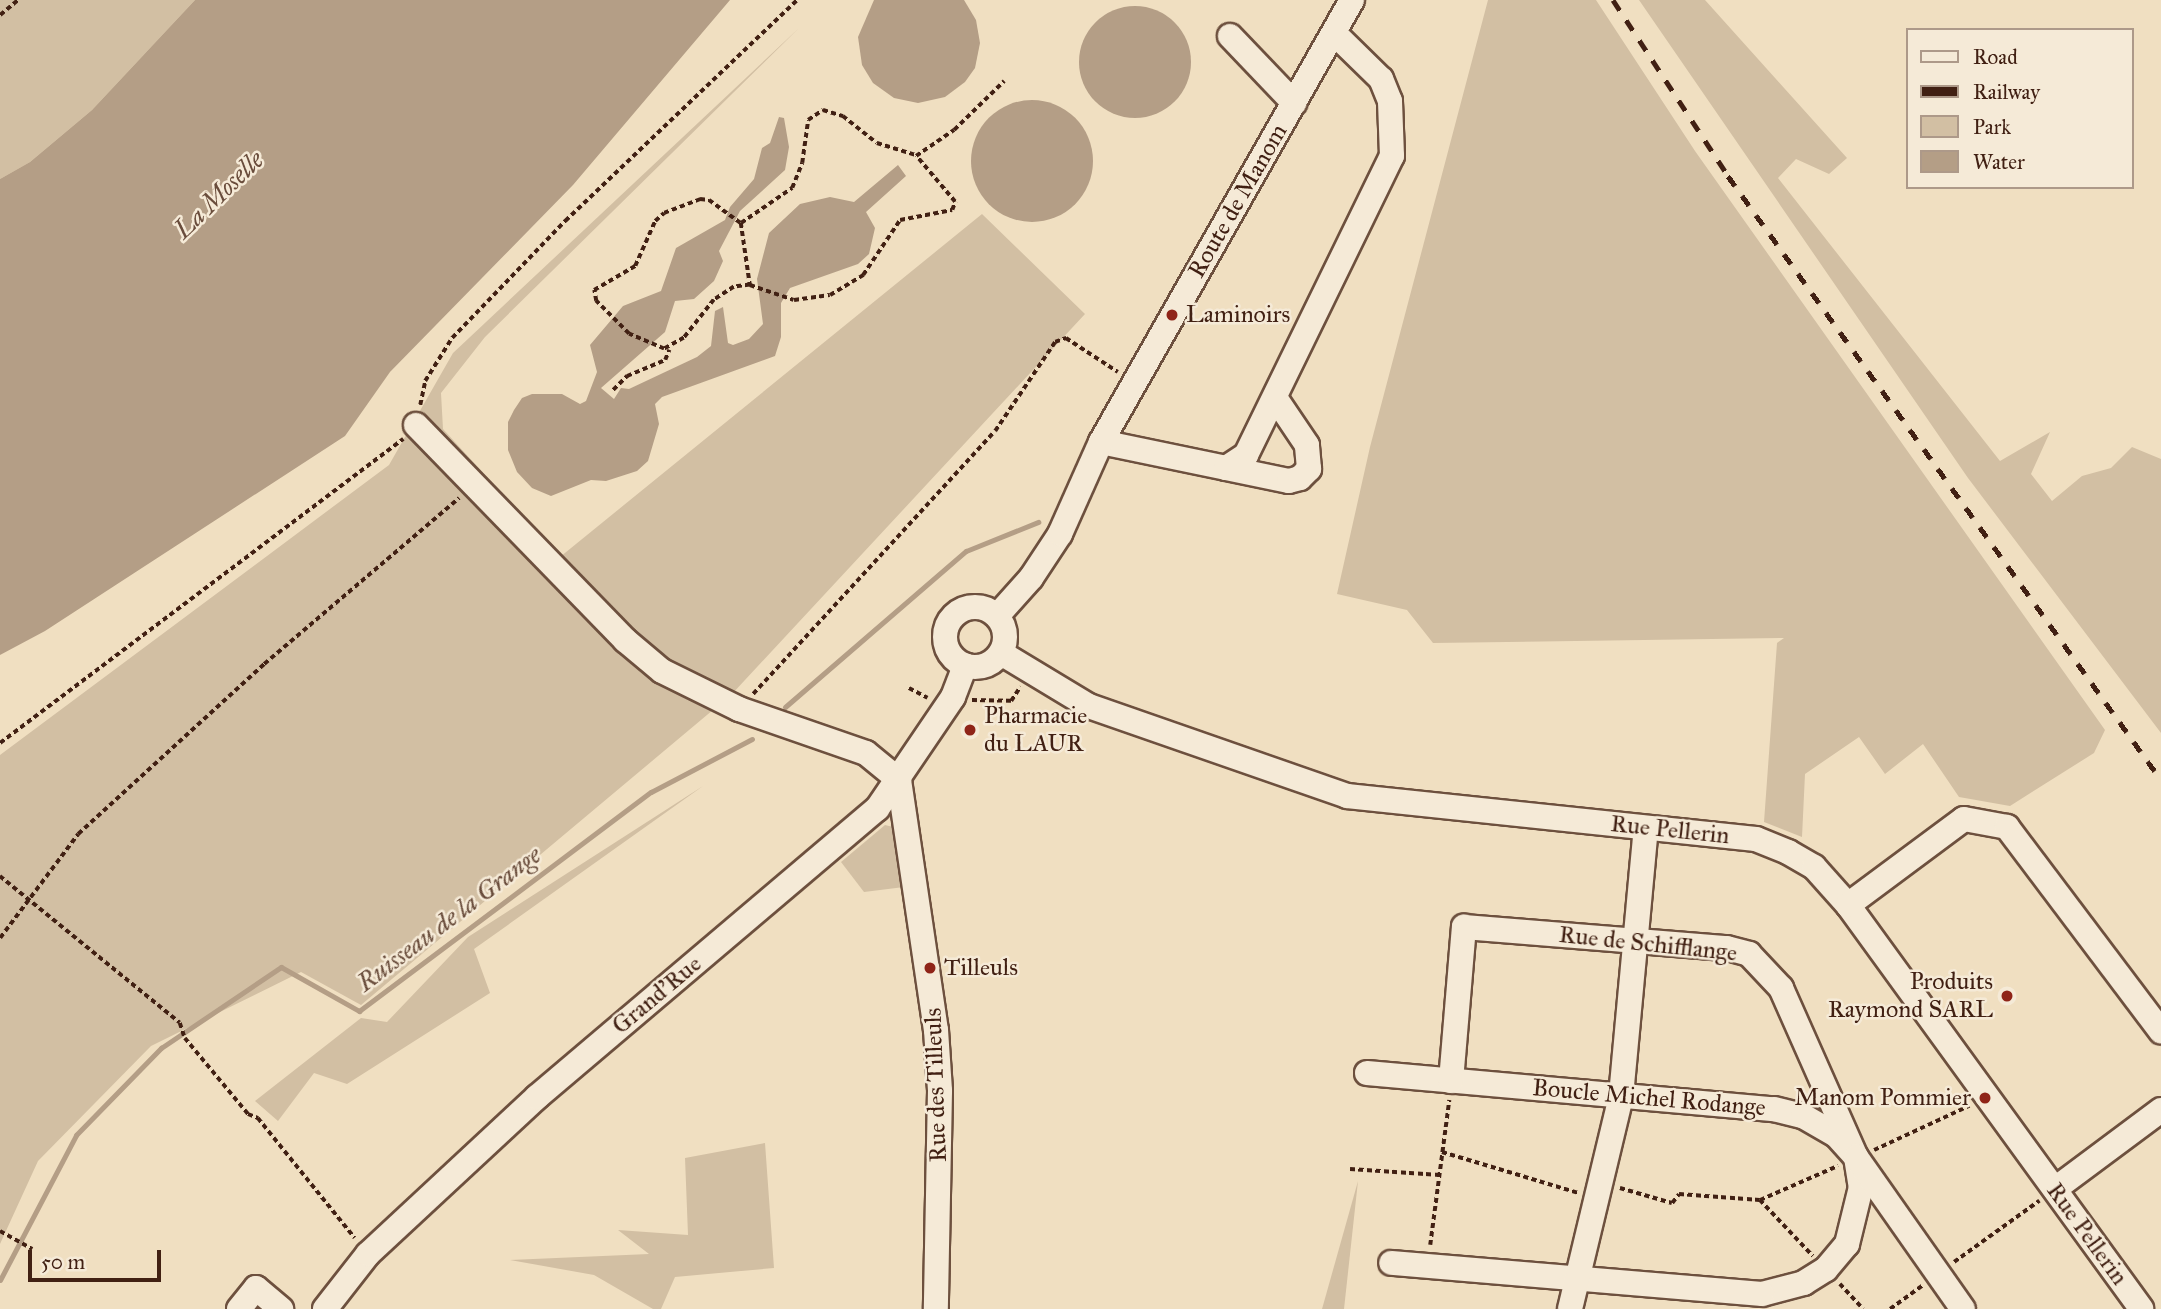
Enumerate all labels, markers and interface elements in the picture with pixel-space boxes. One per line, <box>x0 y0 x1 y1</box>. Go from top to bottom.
legend <box>1906 28 2133 189</box>
text: Road <box>1973 44 2018 70</box>
text: Railway <box>1973 79 2040 105</box>
text: Park <box>1973 114 2011 140</box>
street label: Route de Manom <box>1182 119 1294 283</box>
water label: La Moselle <box>168 145 270 245</box>
text: Water <box>1973 149 2025 175</box>
place label: Laminoirs <box>1186 301 1290 329</box>
marker: Laminoirs <box>1164 307 1180 323</box>
place label: Pharmacie du LAUR <box>984 702 1087 758</box>
marker: Pharmacie du LAUR <box>962 722 978 738</box>
street label: Rue Pellerin <box>1609 809 1731 851</box>
water label: Ruisseau de la Grange <box>351 840 547 998</box>
street label: Rue de Schifflange <box>1558 920 1738 968</box>
street label: Grand'Rue <box>607 950 707 1040</box>
place label: Tilleuls <box>944 954 1018 982</box>
marker: Tilleuls <box>922 960 938 976</box>
place label: Produits Raymond SARL <box>1828 968 1993 1024</box>
marker: Produits Raymond SARL <box>1999 988 2015 1004</box>
street label: Rue des Tilleuls <box>919 1007 953 1163</box>
street label: Boucle Michel Rodange <box>1531 1073 1767 1123</box>
place label: Manom Pommier <box>1794 1084 1971 1112</box>
marker: Manom Pommier <box>1977 1090 1993 1106</box>
street label: Rue Pellerin <box>2040 1177 2134 1291</box>
scale bar <box>32 1236 164 1280</box>
text: 50 m <box>41 1249 85 1275</box>

